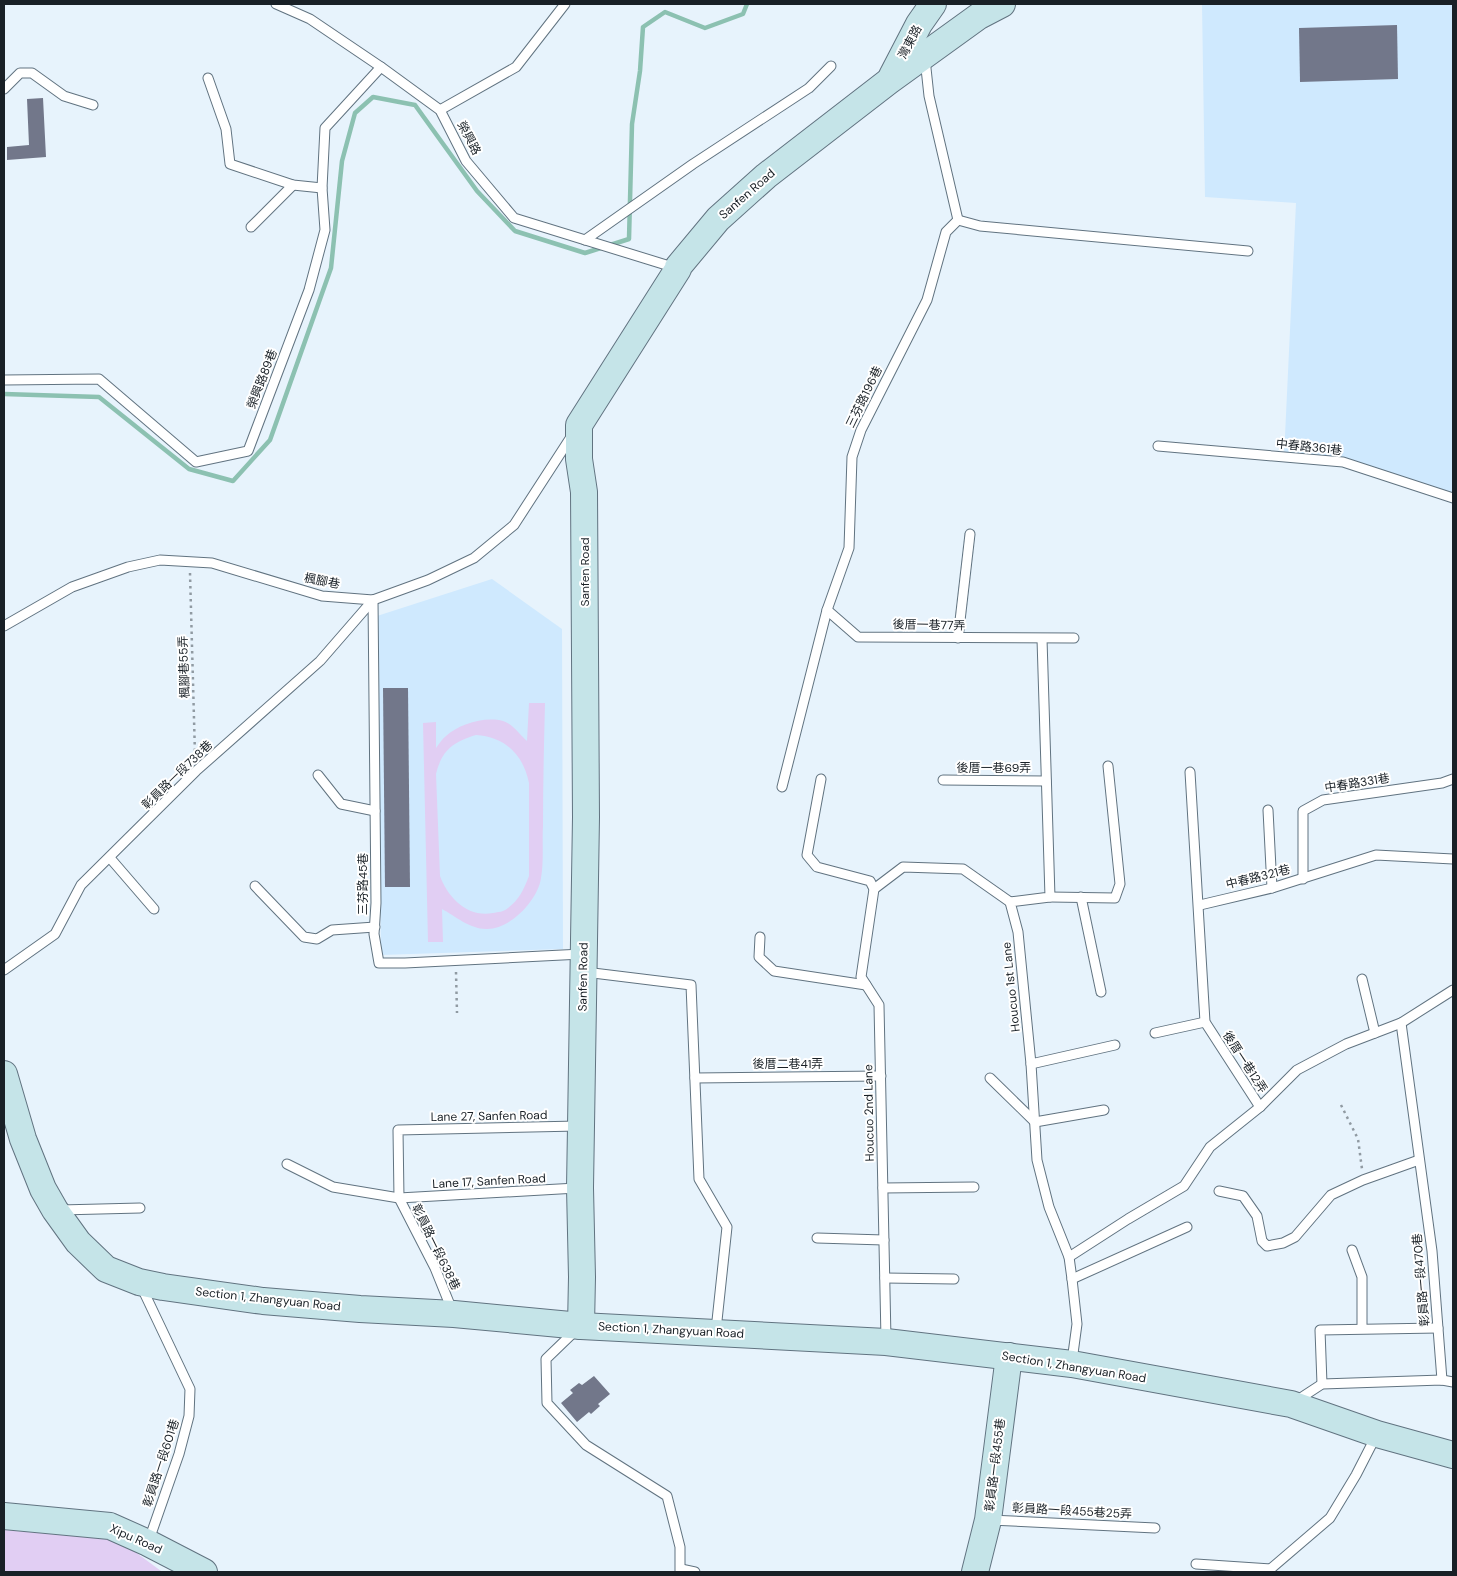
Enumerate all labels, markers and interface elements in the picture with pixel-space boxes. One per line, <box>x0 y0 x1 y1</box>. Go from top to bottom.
street label: 灣東路 <box>894 22 926 62</box>
street label: 榮興路 <box>453 118 485 158</box>
street label: Sanfen Road <box>716 165 778 223</box>
street label: 榮興路89巷 <box>243 347 281 411</box>
street label: 三芬路196巷 <box>842 363 886 431</box>
street label: 中春路361巷 <box>1275 436 1343 458</box>
street label: Sanfen Road <box>577 537 593 607</box>
street label: 楓腳巷 <box>303 570 341 592</box>
street label: 後厝一巷77弄 <box>892 616 966 634</box>
street label: 楓腳巷55弄 <box>175 635 193 699</box>
street label: 彰員路一段738巷 <box>138 737 216 813</box>
street label: 後厝一巷69弄 <box>957 760 1031 776</box>
street label: 中春路331巷 <box>1323 770 1391 796</box>
street label: 三芬路45巷 <box>355 853 371 915</box>
street label: 中春路321巷 <box>1224 861 1292 893</box>
street label: Houcuo 1st Lane <box>998 941 1024 1033</box>
street label: Sanfen Road <box>574 942 592 1012</box>
street label: 後厝一巷12弄 <box>1219 1028 1271 1096</box>
street label: 後厝二巷41弄 <box>752 1056 824 1072</box>
street label: Houcuo 2nd Lane <box>860 1064 878 1162</box>
street label: Lane 27, Sanfen Road <box>431 1107 547 1125</box>
street label: Lane 17, Sanfen Road <box>432 1170 546 1192</box>
street label: 彰員路一段638巷 <box>408 1201 464 1293</box>
street label: 彰員路一段470巷 <box>1409 1233 1433 1327</box>
street label: Section 1, Zhangyuan Road <box>195 1283 341 1315</box>
street label: Section 1, Zhangyuan Road <box>598 1318 744 1342</box>
street label: Section 1, Zhangyuan Road <box>1001 1348 1147 1386</box>
street label: 彰員路一段601巷 <box>139 1417 183 1509</box>
street label: 彰員路一段455巷 <box>981 1417 1009 1513</box>
street label: 彰員路一段455巷25弄 <box>1012 1500 1132 1522</box>
street label: Xipu Road <box>107 1520 165 1558</box>

